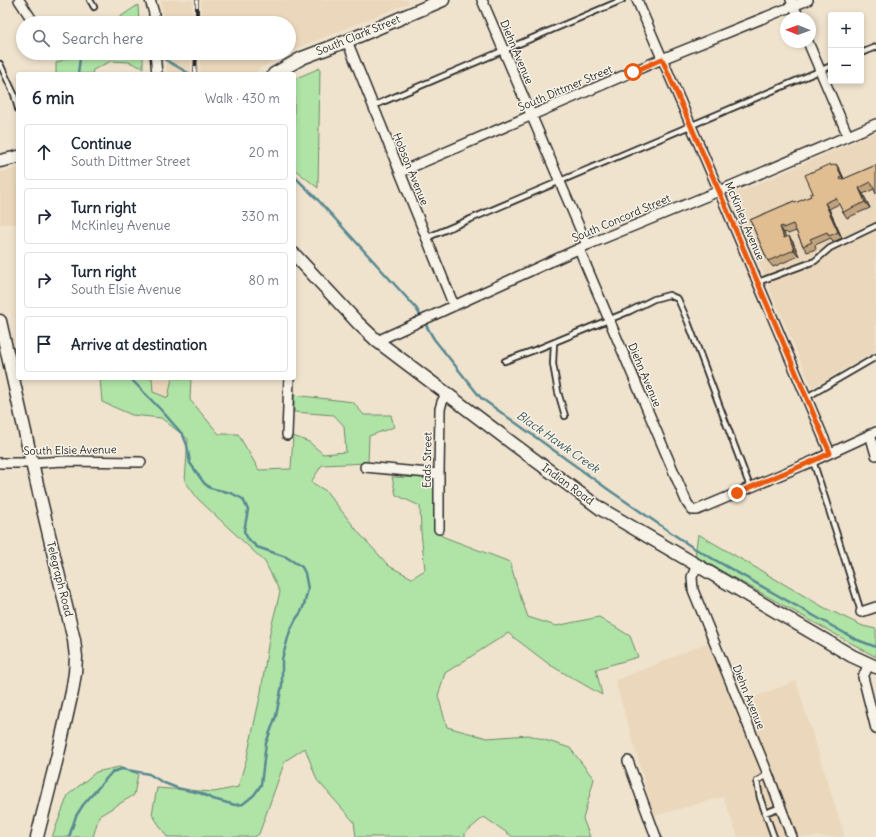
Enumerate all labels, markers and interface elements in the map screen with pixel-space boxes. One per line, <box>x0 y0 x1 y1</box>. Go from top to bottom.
street label: South Clark Street <box>314 12 402 58</box>
north arrow <box>780 12 816 48</box>
map controls <box>828 12 864 84</box>
button: + <box>828 12 864 48</box>
search box <box>16 16 296 60</box>
street label: Diehn Avenue <box>497 18 537 86</box>
icon: search <box>30 27 52 49</box>
text: Search here <box>62 29 143 48</box>
button: − <box>828 48 864 84</box>
street label: South Dittmer Street <box>516 62 615 114</box>
route start <box>624 63 642 81</box>
text: 6 min <box>32 87 74 109</box>
text: Walk · 430 m <box>205 90 280 107</box>
street label: Hobson Avenue <box>390 131 432 207</box>
text: Continue <box>71 134 132 153</box>
icon: ahead <box>33 141 55 163</box>
text: 20 m <box>249 144 279 161</box>
text: South Dittmer Street <box>71 153 191 170</box>
street label: McKinley Avenue <box>722 180 768 263</box>
street label: South Concord Street <box>570 191 673 245</box>
text: Turn right <box>71 198 136 217</box>
icon: right <box>33 205 55 227</box>
text: 330 m <box>241 208 279 225</box>
text: McKinley Avenue <box>71 217 171 234</box>
text: Turn right <box>71 262 136 281</box>
icon: right <box>33 269 55 291</box>
text: 80 m <box>248 272 279 289</box>
text: South Elsie Avenue <box>71 281 181 298</box>
icon: arrive <box>33 333 55 355</box>
text: Arrive at destination <box>71 335 207 354</box>
street label: Diehn Avenue <box>625 341 665 409</box>
water label: Black Hawk Creek <box>514 407 603 476</box>
street label: Eads Street <box>420 432 434 488</box>
street label: South Elsie Avenue <box>23 442 117 458</box>
street label: Indian Road <box>539 460 597 508</box>
route end <box>728 484 746 502</box>
street label: Telegraph Road <box>44 540 76 619</box>
street label: Diehn Avenue <box>730 663 768 731</box>

